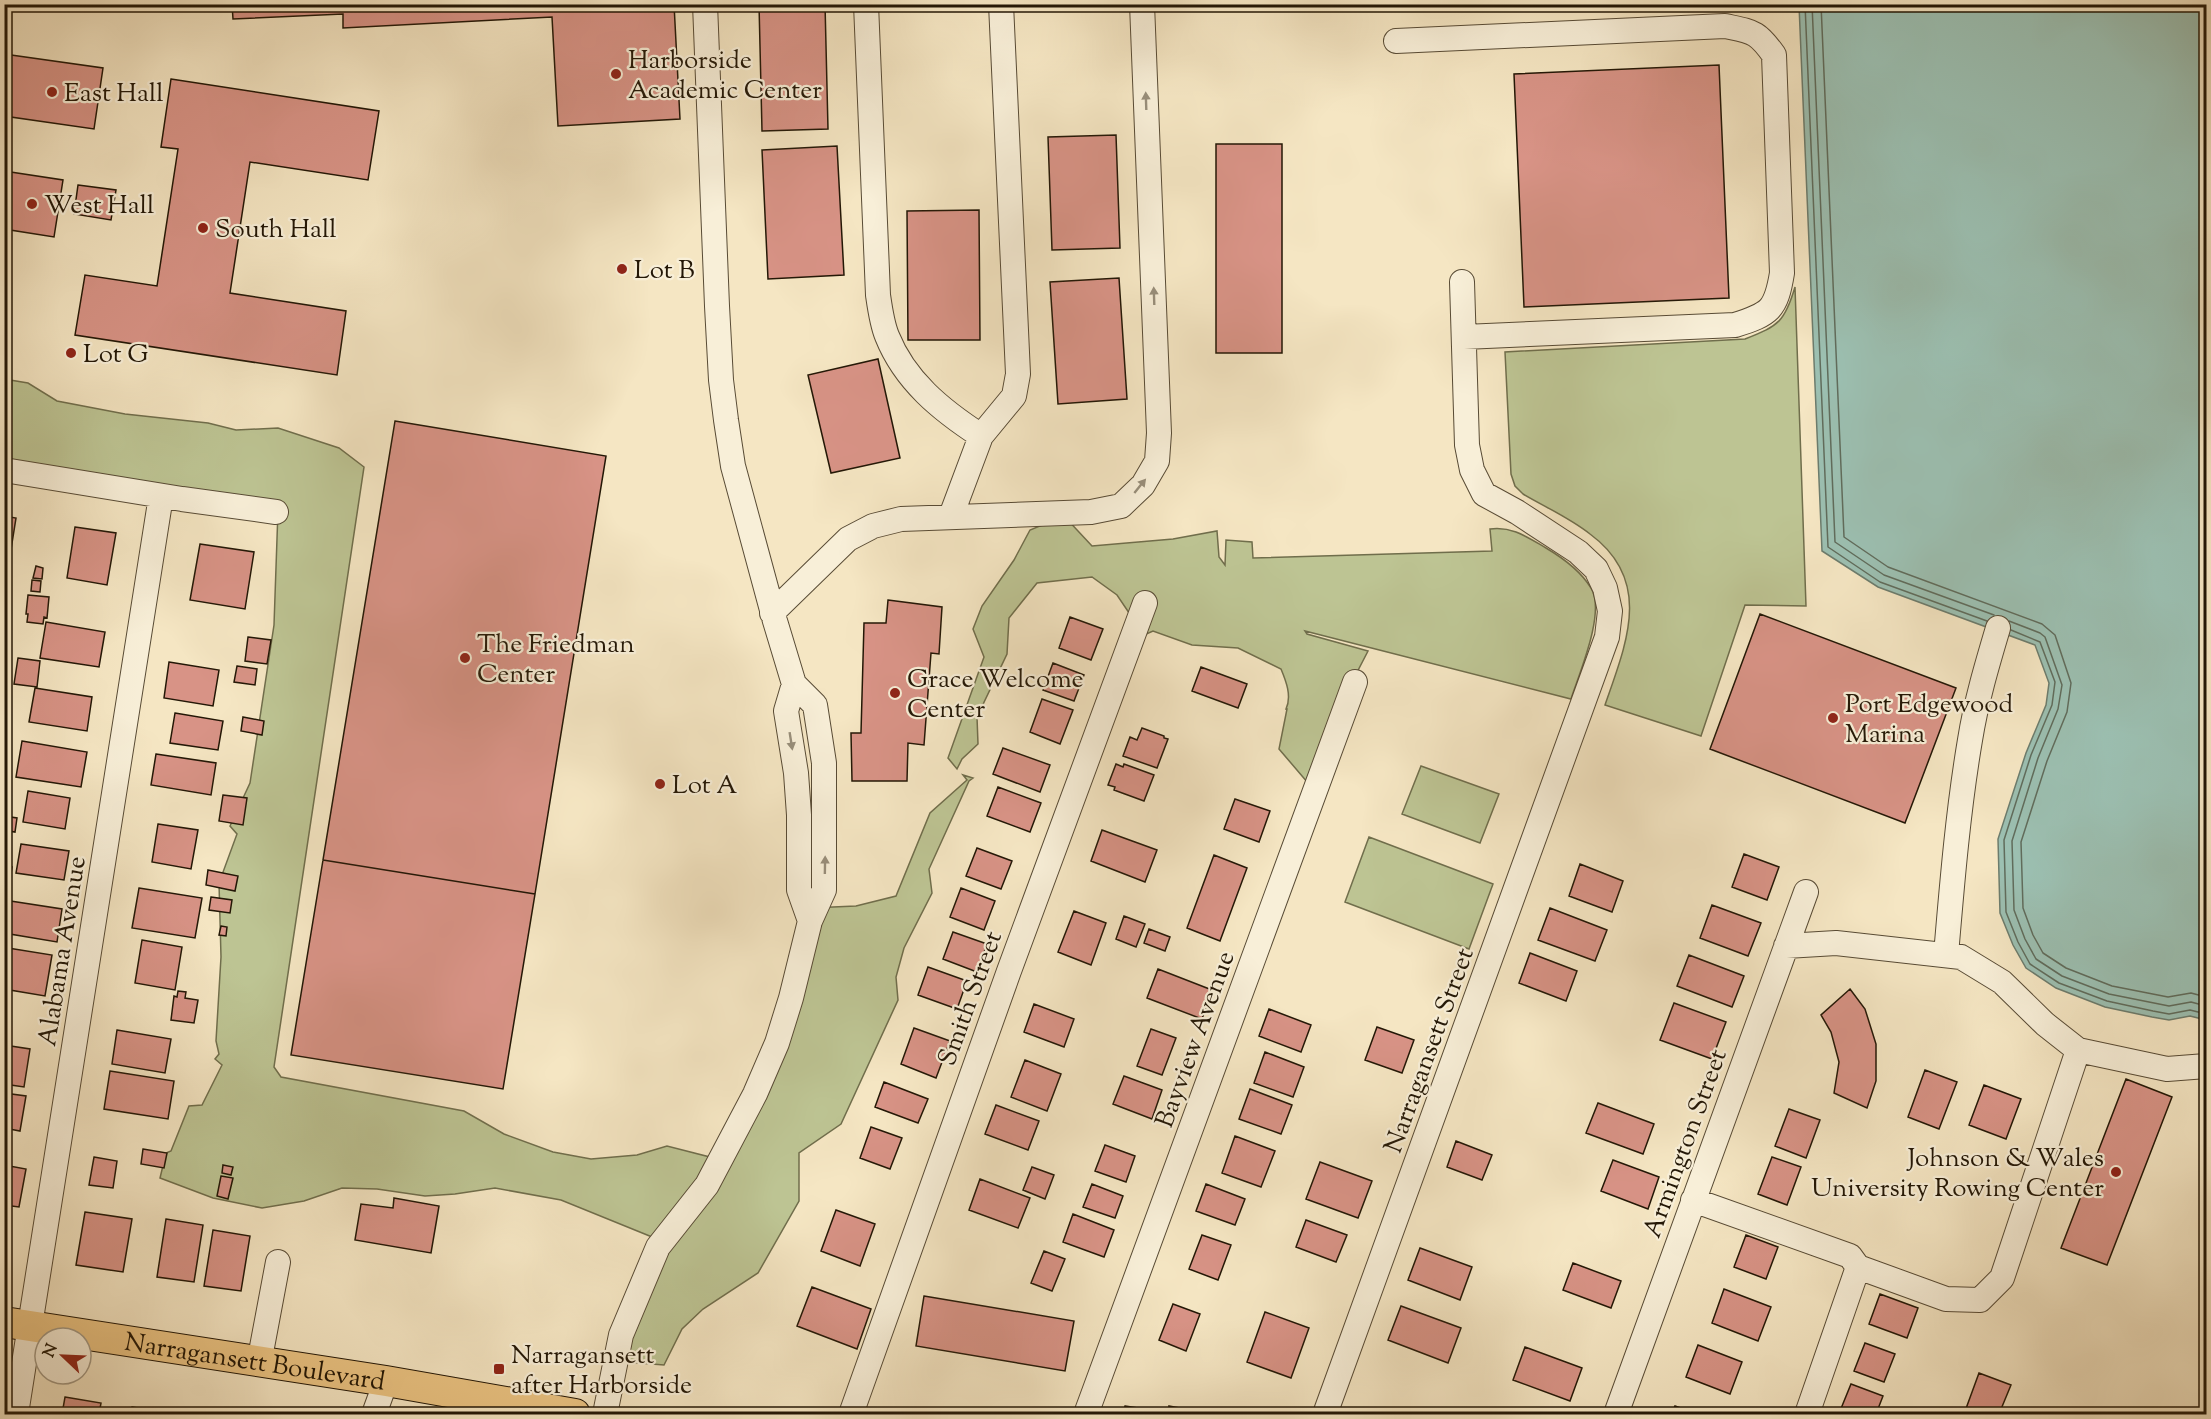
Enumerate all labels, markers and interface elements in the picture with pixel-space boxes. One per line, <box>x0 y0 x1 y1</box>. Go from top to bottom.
place label: Harborside Academic Center <box>628 43 822 110</box>
marker: Harborside Academic Center <box>609 67 623 81</box>
place label: East Hall <box>64 76 163 113</box>
marker: East Hall <box>45 85 59 99</box>
one-way arrow <box>1141 92 1150 111</box>
place label: West Hall <box>44 188 154 225</box>
marker: West Hall <box>25 197 39 211</box>
place label: South Hall <box>215 212 336 249</box>
marker: South Hall <box>196 221 210 235</box>
place label: Lot B <box>634 253 695 290</box>
marker: Lot B <box>615 262 629 276</box>
one-way arrow <box>1149 287 1158 306</box>
place label: Lot G <box>83 337 148 374</box>
marker: Lot G <box>64 346 78 360</box>
one-way arrow <box>1134 478 1147 494</box>
place label: The Friedman Center <box>477 627 635 694</box>
marker: The Friedman Center <box>458 651 472 665</box>
place label: Grace Welcome Center <box>907 662 1084 729</box>
marker: Grace Welcome Center <box>888 686 902 700</box>
place label: Port Edgewood Marina <box>1845 687 2014 754</box>
marker: Port Edgewood Marina <box>1826 711 1840 725</box>
one-way arrow <box>787 732 796 751</box>
place label: Lot A <box>672 768 737 805</box>
marker: Lot A <box>653 777 667 791</box>
street label: Alabama Avenue <box>30 854 97 1049</box>
one-way arrow <box>820 856 829 875</box>
street label: Smith Street <box>930 926 1013 1071</box>
street label: Narragansett Street <box>1376 943 1485 1159</box>
street label: Bayview Avenue <box>1147 946 1245 1133</box>
street label: Armington Street <box>1635 1044 1738 1243</box>
place label: Johnson & Wales University Rowing Center <box>1811 1141 2104 1208</box>
marker: Johnson & Wales University Rowing Center <box>2109 1165 2123 1179</box>
street label: Narragansett Boulevard <box>122 1325 388 1402</box>
north arrow <box>33 1326 93 1386</box>
place label: Narragansett after Harborside <box>511 1338 692 1405</box>
text: N <box>38 1341 65 1361</box>
marker: Narragansett after Harborside <box>492 1362 506 1376</box>

